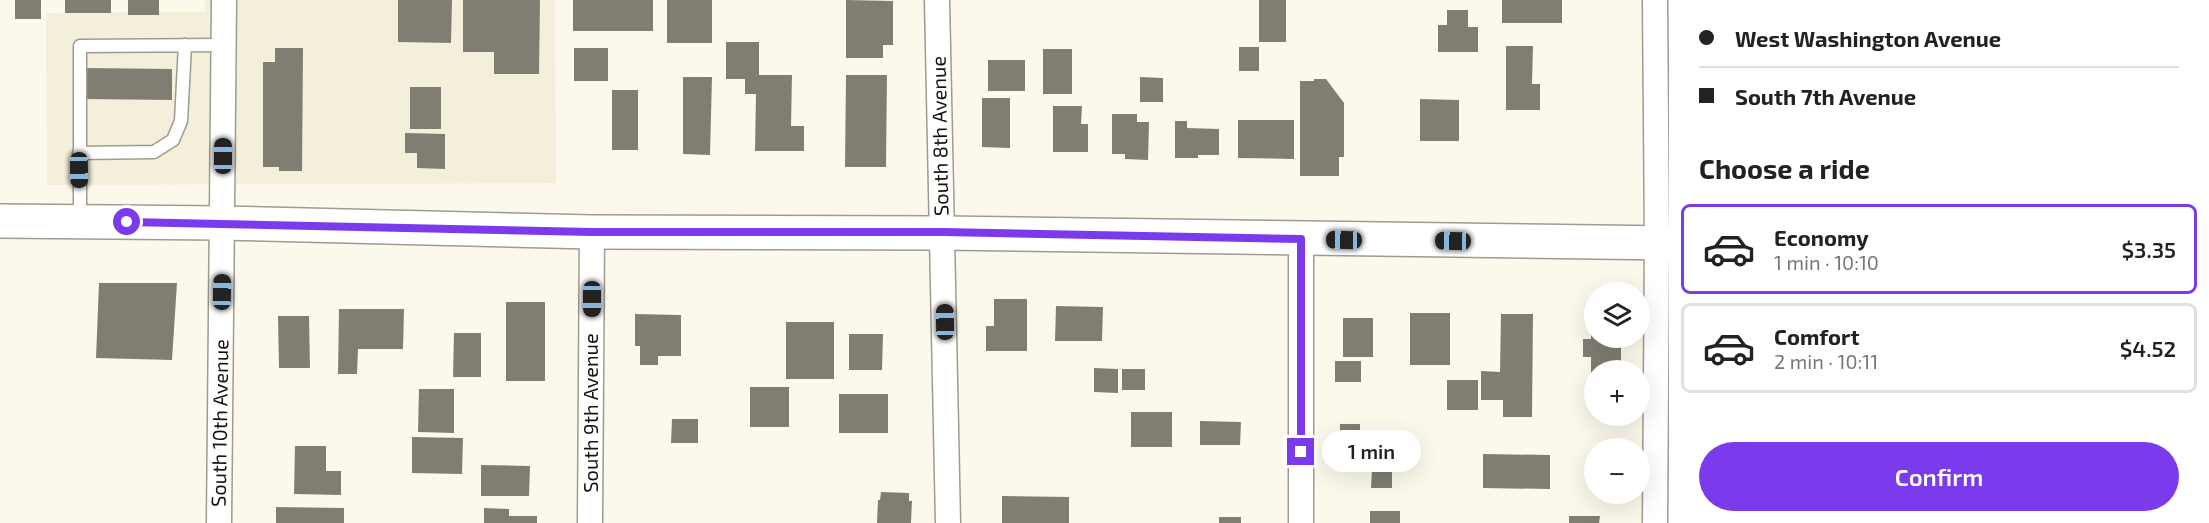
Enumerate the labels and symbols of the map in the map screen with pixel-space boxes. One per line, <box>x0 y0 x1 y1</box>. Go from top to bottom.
street label: South 8th Avenue <box>926 56 952 216</box>
car <box>214 138 232 174</box>
car <box>70 152 88 188</box>
route start <box>113 208 140 235</box>
car <box>1326 231 1362 249</box>
car <box>1435 232 1471 250</box>
car <box>213 274 231 310</box>
car <box>583 281 601 317</box>
car <box>936 304 954 340</box>
street label: South 9th Avenue <box>578 333 602 493</box>
street label: South 10th Avenue <box>206 339 232 507</box>
callout: 1 min <box>1322 431 1421 473</box>
route end <box>1287 438 1314 465</box>

